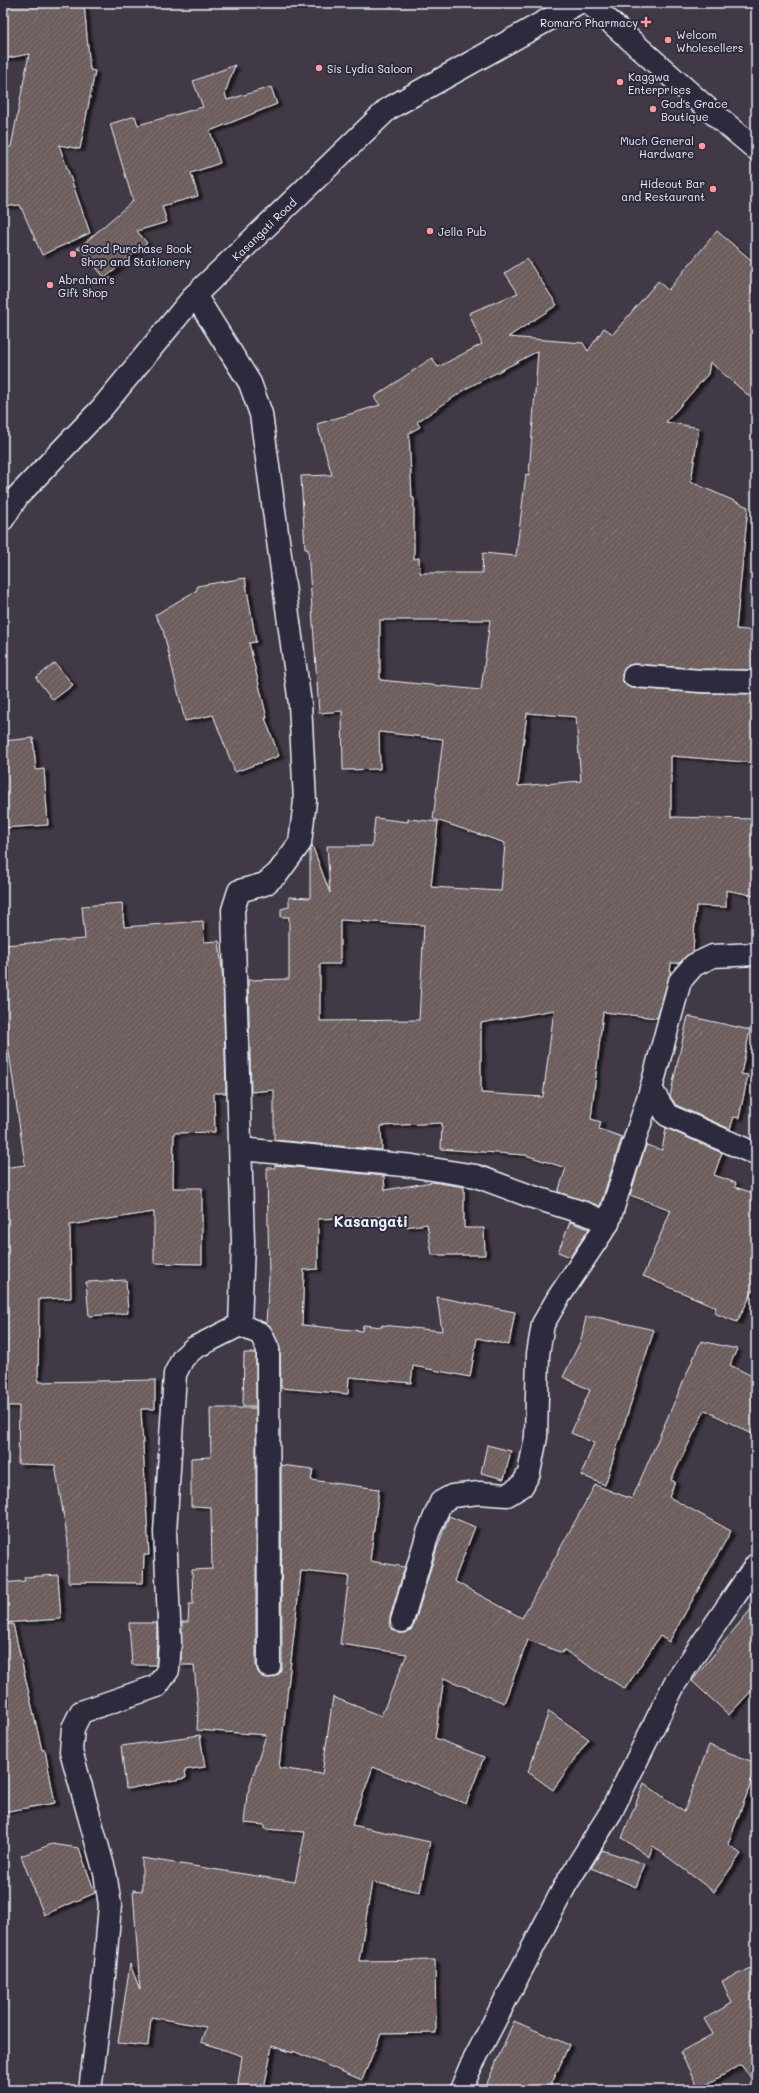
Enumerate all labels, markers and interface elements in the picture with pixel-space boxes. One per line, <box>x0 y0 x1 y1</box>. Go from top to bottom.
place label: Romaro Pharmacy <box>540 15 638 30</box>
marker: Romaro Pharmacy <box>641 17 651 27</box>
place label: Welcom Wholesellers <box>676 27 743 55</box>
marker: Welcom Wholesellers <box>663 35 673 45</box>
place label: Sis Lydia Saloon <box>327 61 413 76</box>
marker: Sis Lydia Saloon <box>314 63 324 73</box>
place label: Kaggwa Enterprises <box>628 69 691 97</box>
marker: Kaggwa Enterprises <box>615 77 625 87</box>
place label: God's Grace Boutique <box>661 96 728 124</box>
marker: God's Grace Boutique <box>648 104 658 114</box>
place label: Much General Hardware <box>620 133 694 161</box>
marker: Much General Hardware <box>697 141 707 151</box>
place label: Hideout Bar and Restaurant <box>621 176 705 204</box>
marker: Hideout Bar and Restaurant <box>708 184 718 194</box>
street label: Kasangati Road <box>228 194 299 263</box>
place label: Jella Pub <box>438 224 487 239</box>
marker: Jella Pub <box>425 226 435 236</box>
place label: Good Purchase Book Shop and Stationery <box>81 241 192 269</box>
marker: Good Purchase Book Shop and Stationery <box>68 249 78 259</box>
place label: Abraham's Gift Shop <box>58 272 115 300</box>
marker: Abraham's Gift Shop <box>45 280 55 290</box>
district label: Kasangati <box>334 1211 408 1231</box>

